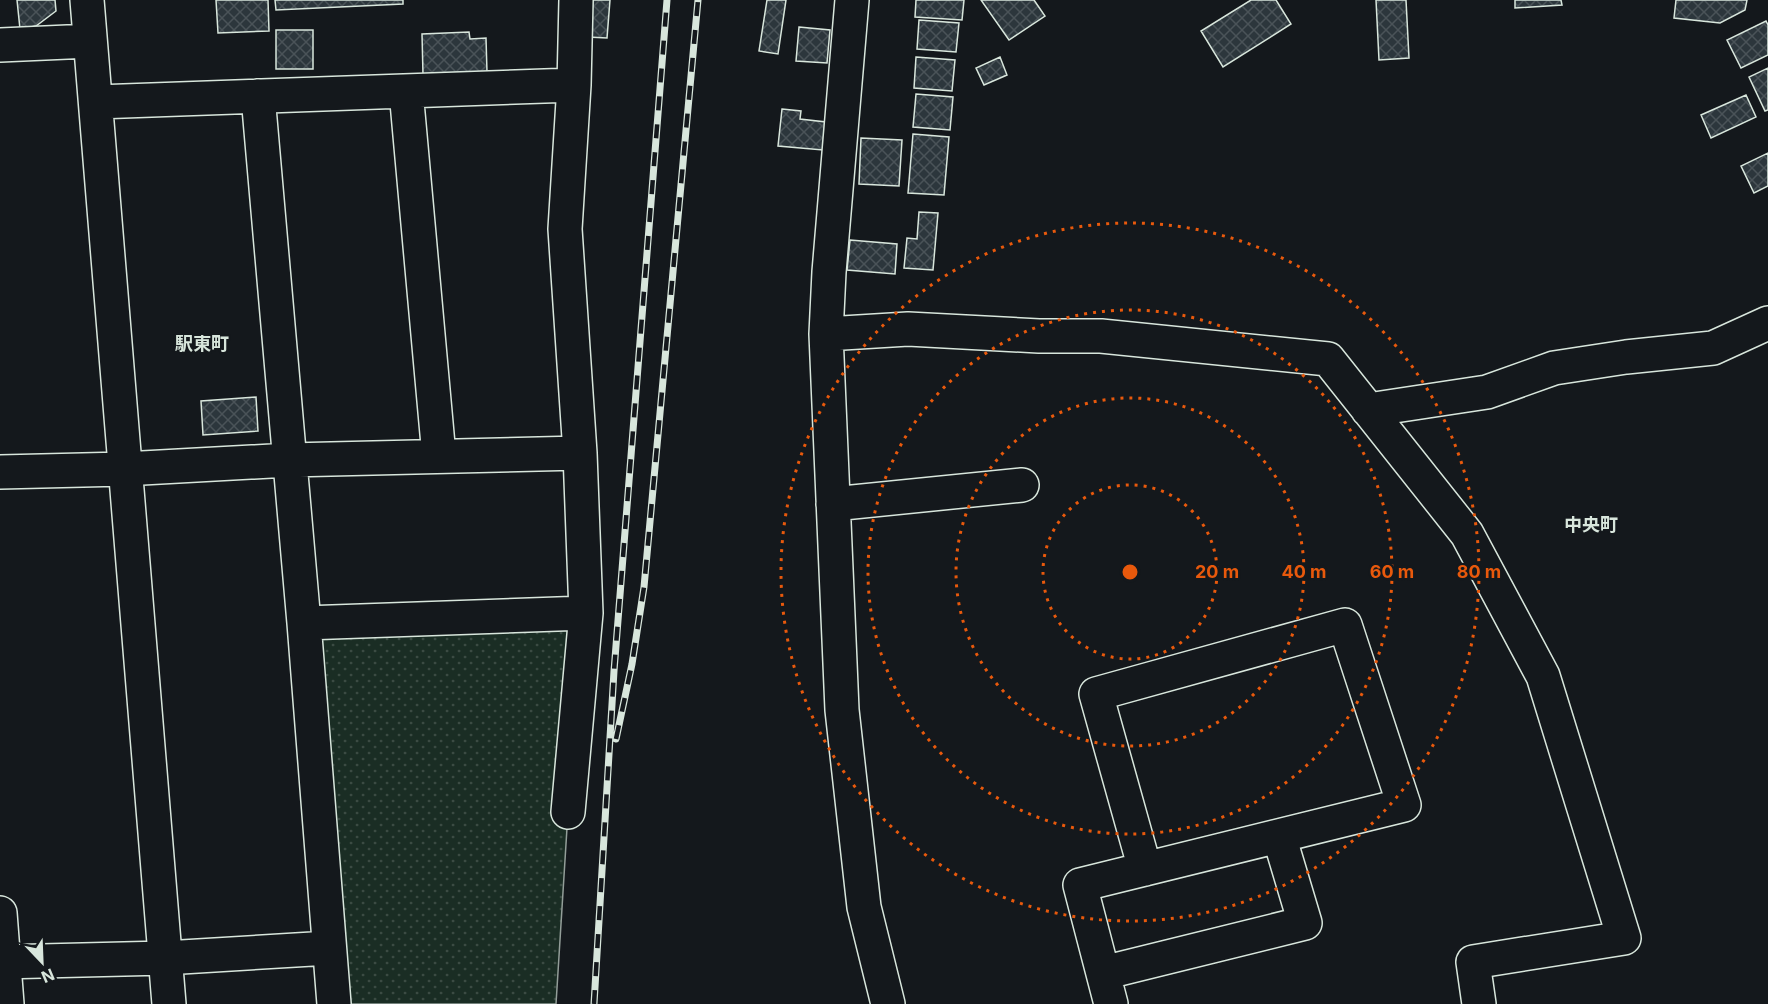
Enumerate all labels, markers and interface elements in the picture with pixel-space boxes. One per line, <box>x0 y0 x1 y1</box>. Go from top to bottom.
district label: 駅東町 <box>175 333 229 354</box>
district label: 中央町 <box>1564 514 1618 535</box>
text: 20 m <box>1195 561 1239 582</box>
text: 40 m <box>1282 561 1327 582</box>
text: 60 m <box>1370 561 1414 582</box>
text: 80 m <box>1457 561 1501 582</box>
centre of rings <box>1120 562 1140 582</box>
north arrow <box>12 932 72 992</box>
text: N <box>38 964 57 987</box>

